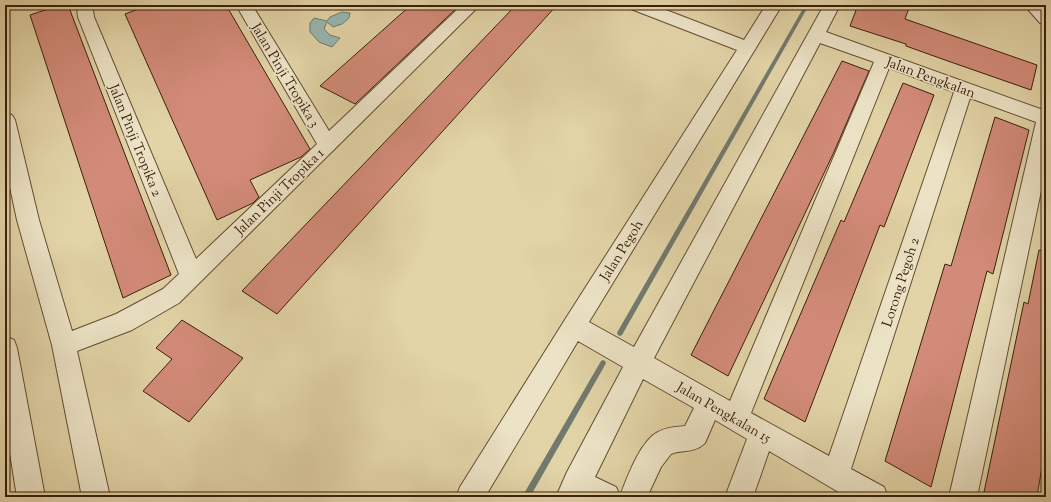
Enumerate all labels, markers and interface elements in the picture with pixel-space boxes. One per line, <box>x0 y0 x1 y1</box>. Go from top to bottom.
street label: Jalan Pinji Tropika 3 <box>245 19 324 132</box>
street label: Jalan Pengkalan <box>882 53 978 104</box>
street label: Jalan Pinji Tropika 2 <box>102 81 166 200</box>
street label: Jalan Pinji Tropika 1 <box>230 144 330 241</box>
street label: Jalan Pegoh <box>596 217 649 286</box>
street label: Lorong Pegoh 2 <box>878 235 926 330</box>
street label: Jalan Pengkalan 15 <box>671 378 774 449</box>

